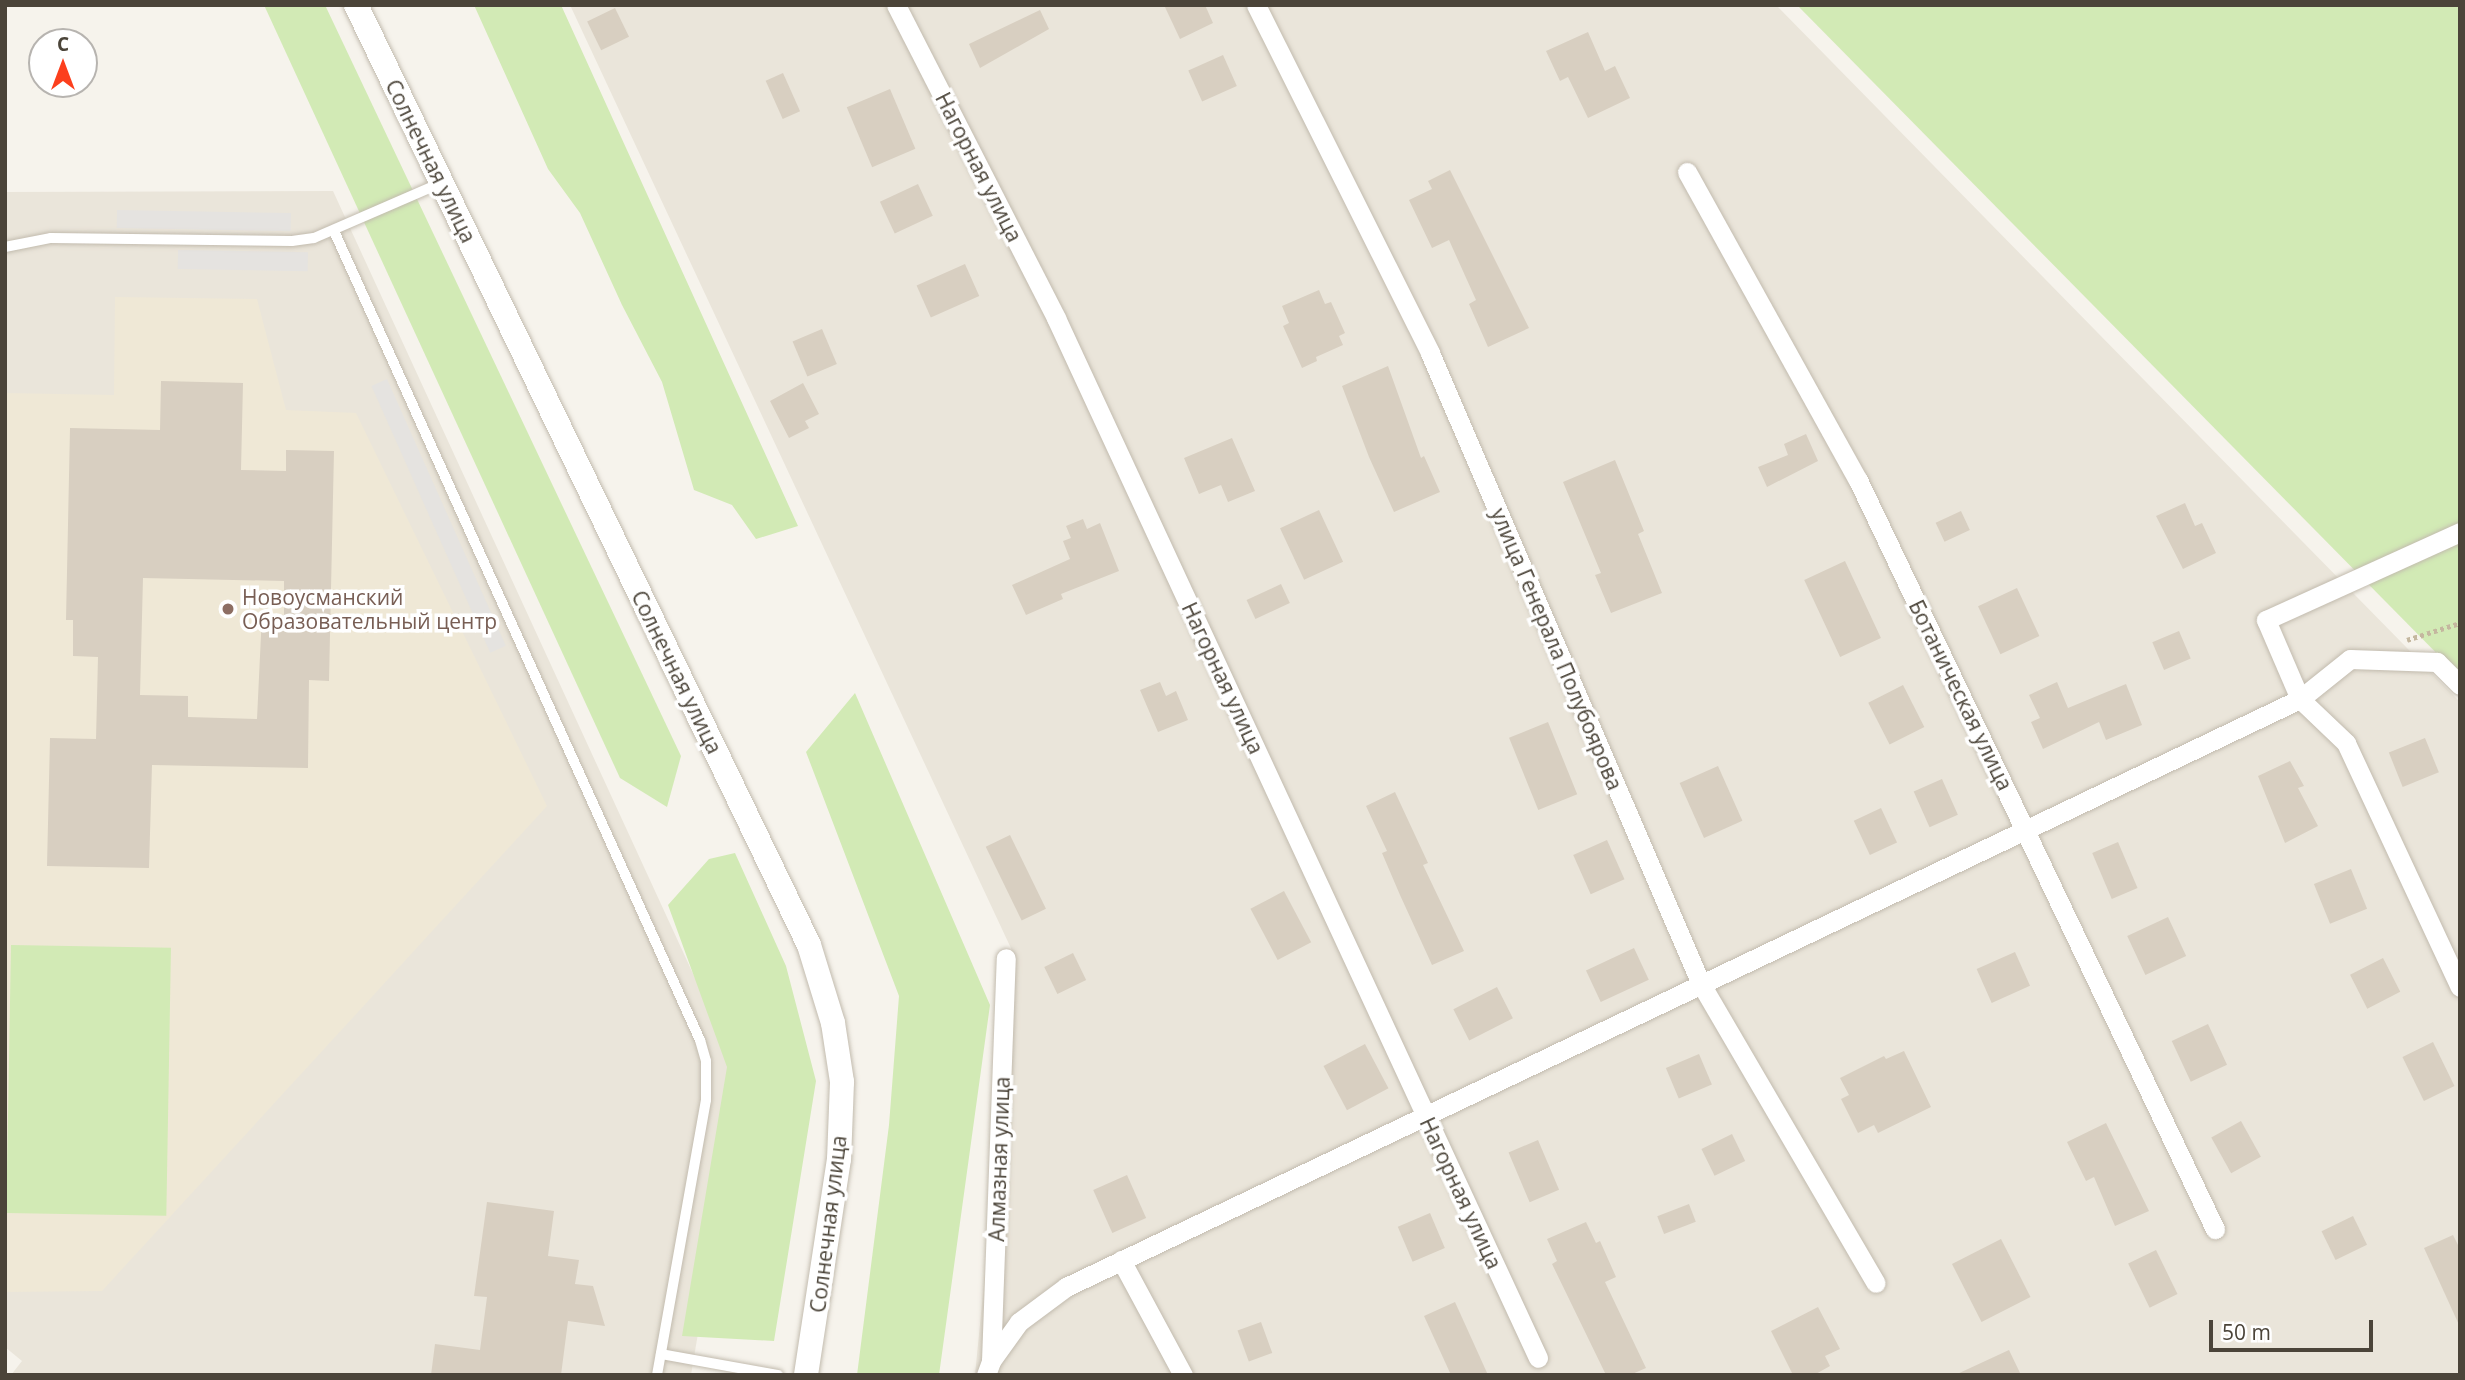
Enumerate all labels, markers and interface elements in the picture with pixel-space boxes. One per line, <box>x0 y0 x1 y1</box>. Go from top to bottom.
north arrow <box>28 28 98 98</box>
text: С <box>57 31 69 57</box>
street label: Солнечная улица <box>381 75 481 247</box>
street label: Нагорная улица <box>930 88 1028 246</box>
street label: улица Генерала Полубоярова <box>1486 504 1628 794</box>
place label: Новоусманский Образовательный центр <box>242 584 497 634</box>
street label: Солнечная улица <box>627 586 727 758</box>
street label: Ботаническая улица <box>1904 596 2018 794</box>
street label: Нагорная улица <box>1177 598 1269 758</box>
marker: Новоусманский Образовательный центр <box>220 601 236 617</box>
street label: Алмазная улица <box>984 1076 1014 1242</box>
street label: Нагорная улица <box>1415 1113 1507 1273</box>
street label: Солнечная улица <box>805 1134 851 1314</box>
scale bar <box>2213 1306 2378 1350</box>
text: 50 m <box>2222 1318 2271 1346</box>

